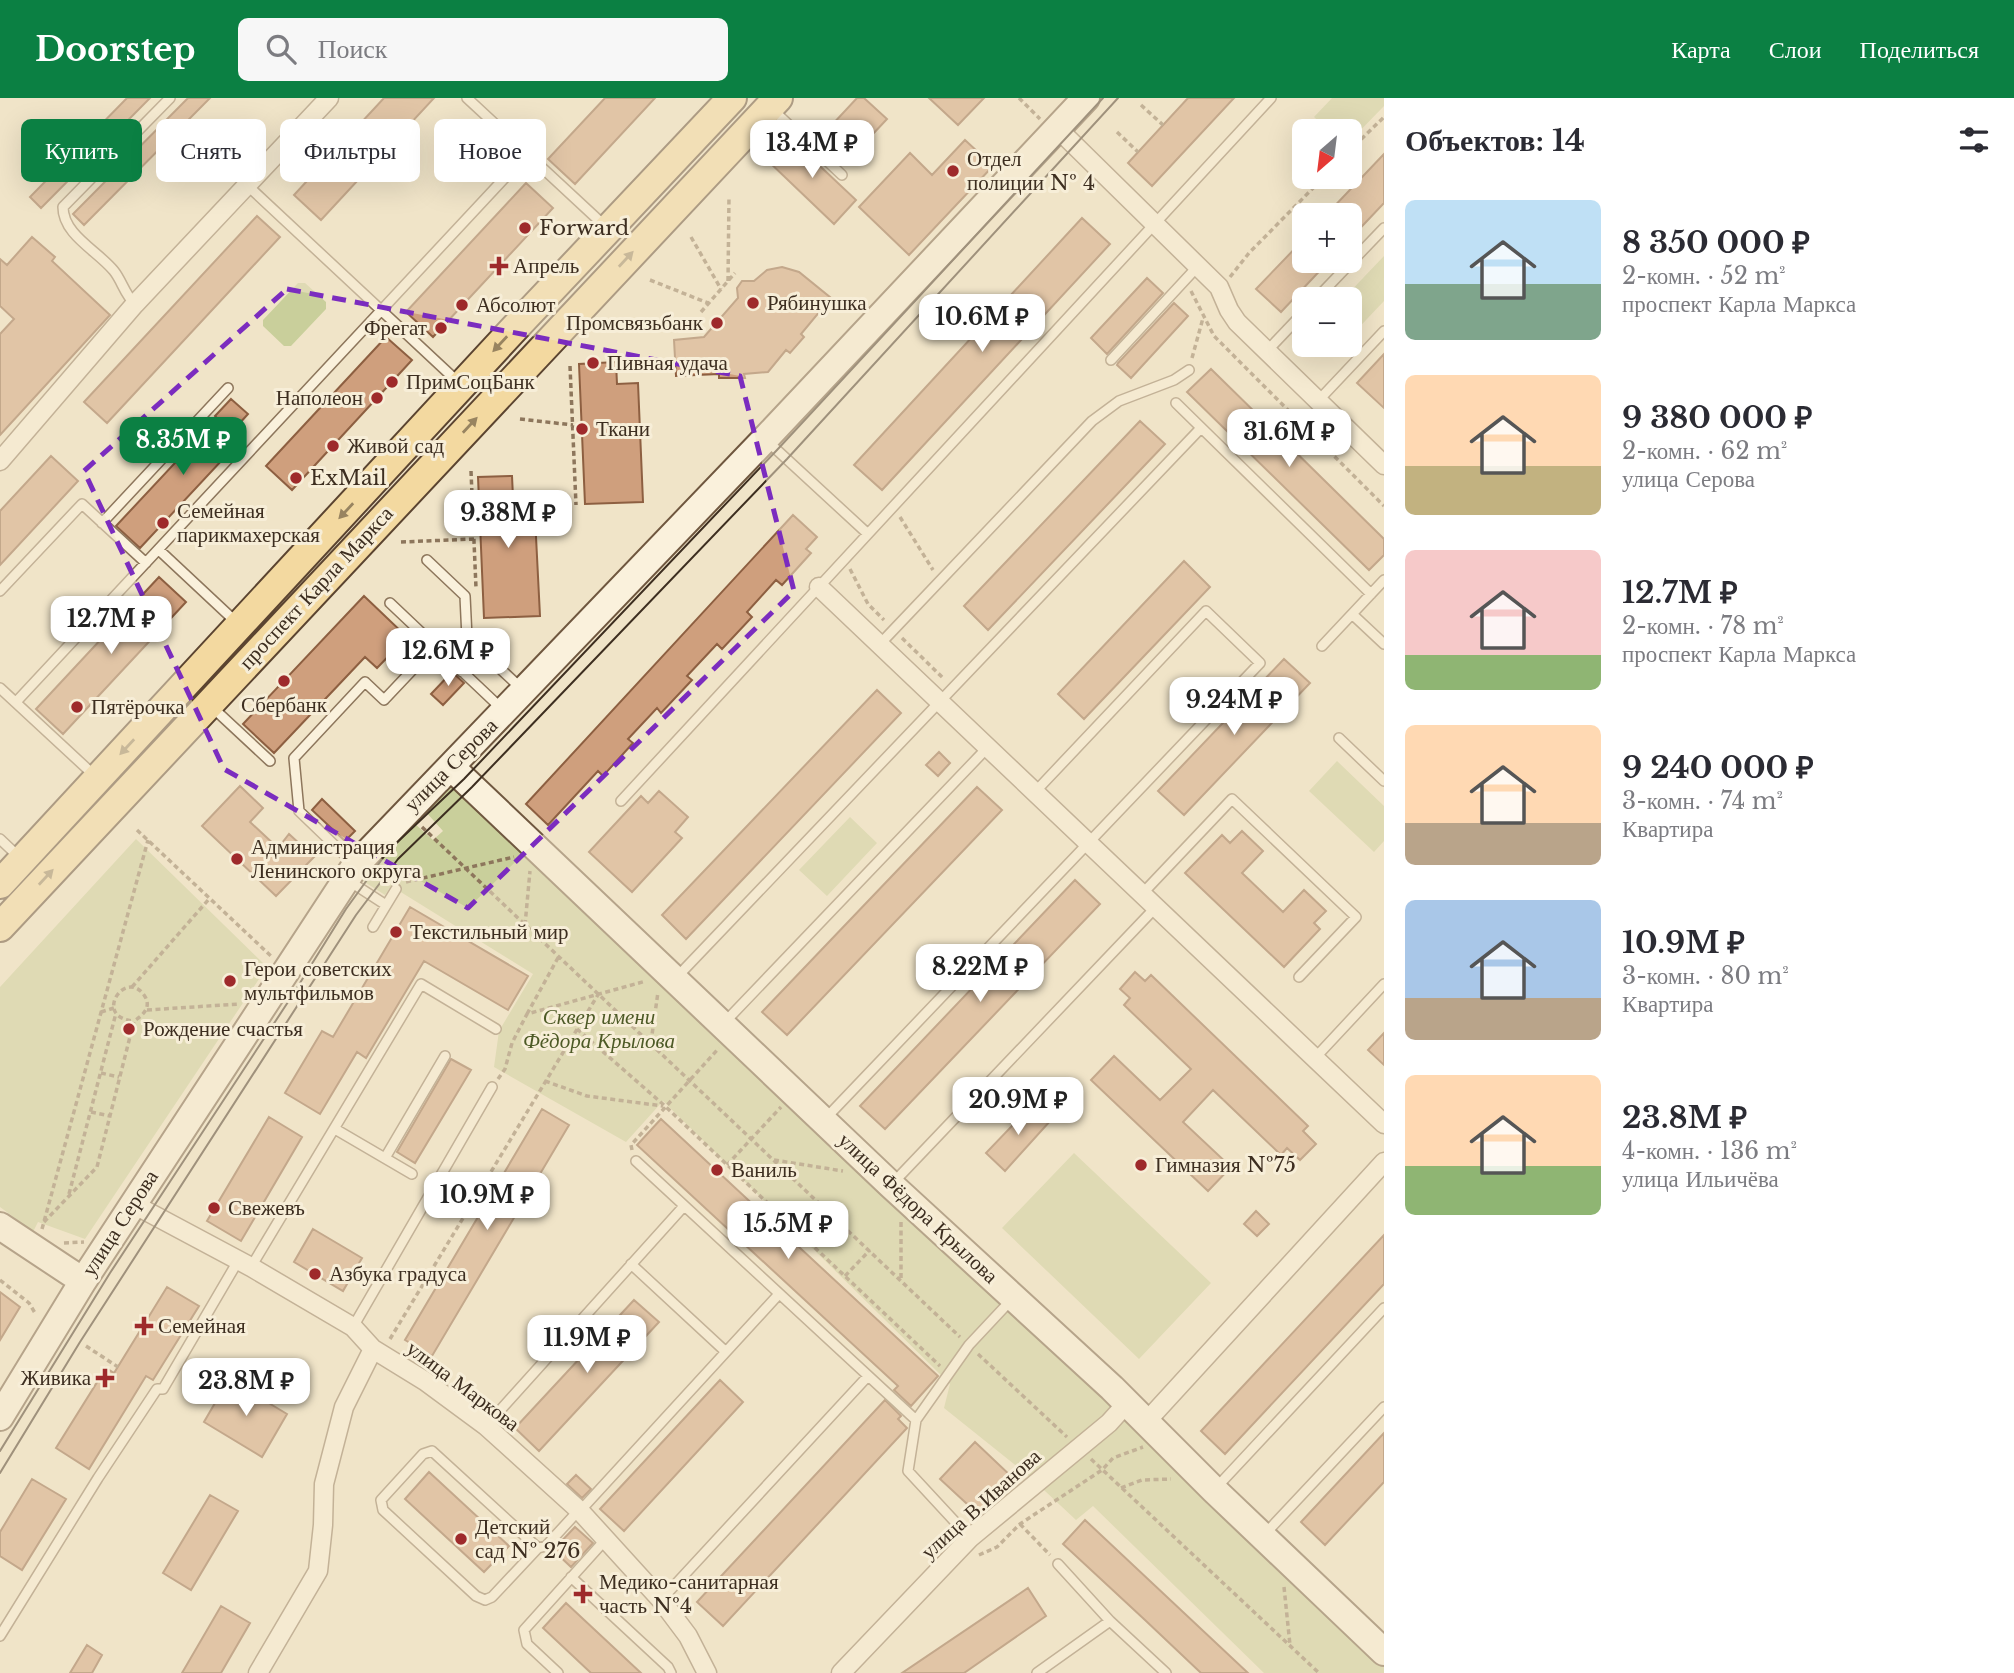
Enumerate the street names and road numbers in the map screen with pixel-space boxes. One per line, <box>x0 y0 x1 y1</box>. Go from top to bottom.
street label: проспект Карла Маркса <box>234 500 399 675</box>
street label: улица Серова <box>399 712 504 817</box>
street label: улица Фёдора Крылова <box>833 1127 1004 1289</box>
street label: улица Серова <box>76 1164 164 1281</box>
street label: улица Маркова <box>401 1335 525 1437</box>
street label: улица В.Иванова <box>916 1443 1047 1565</box>

